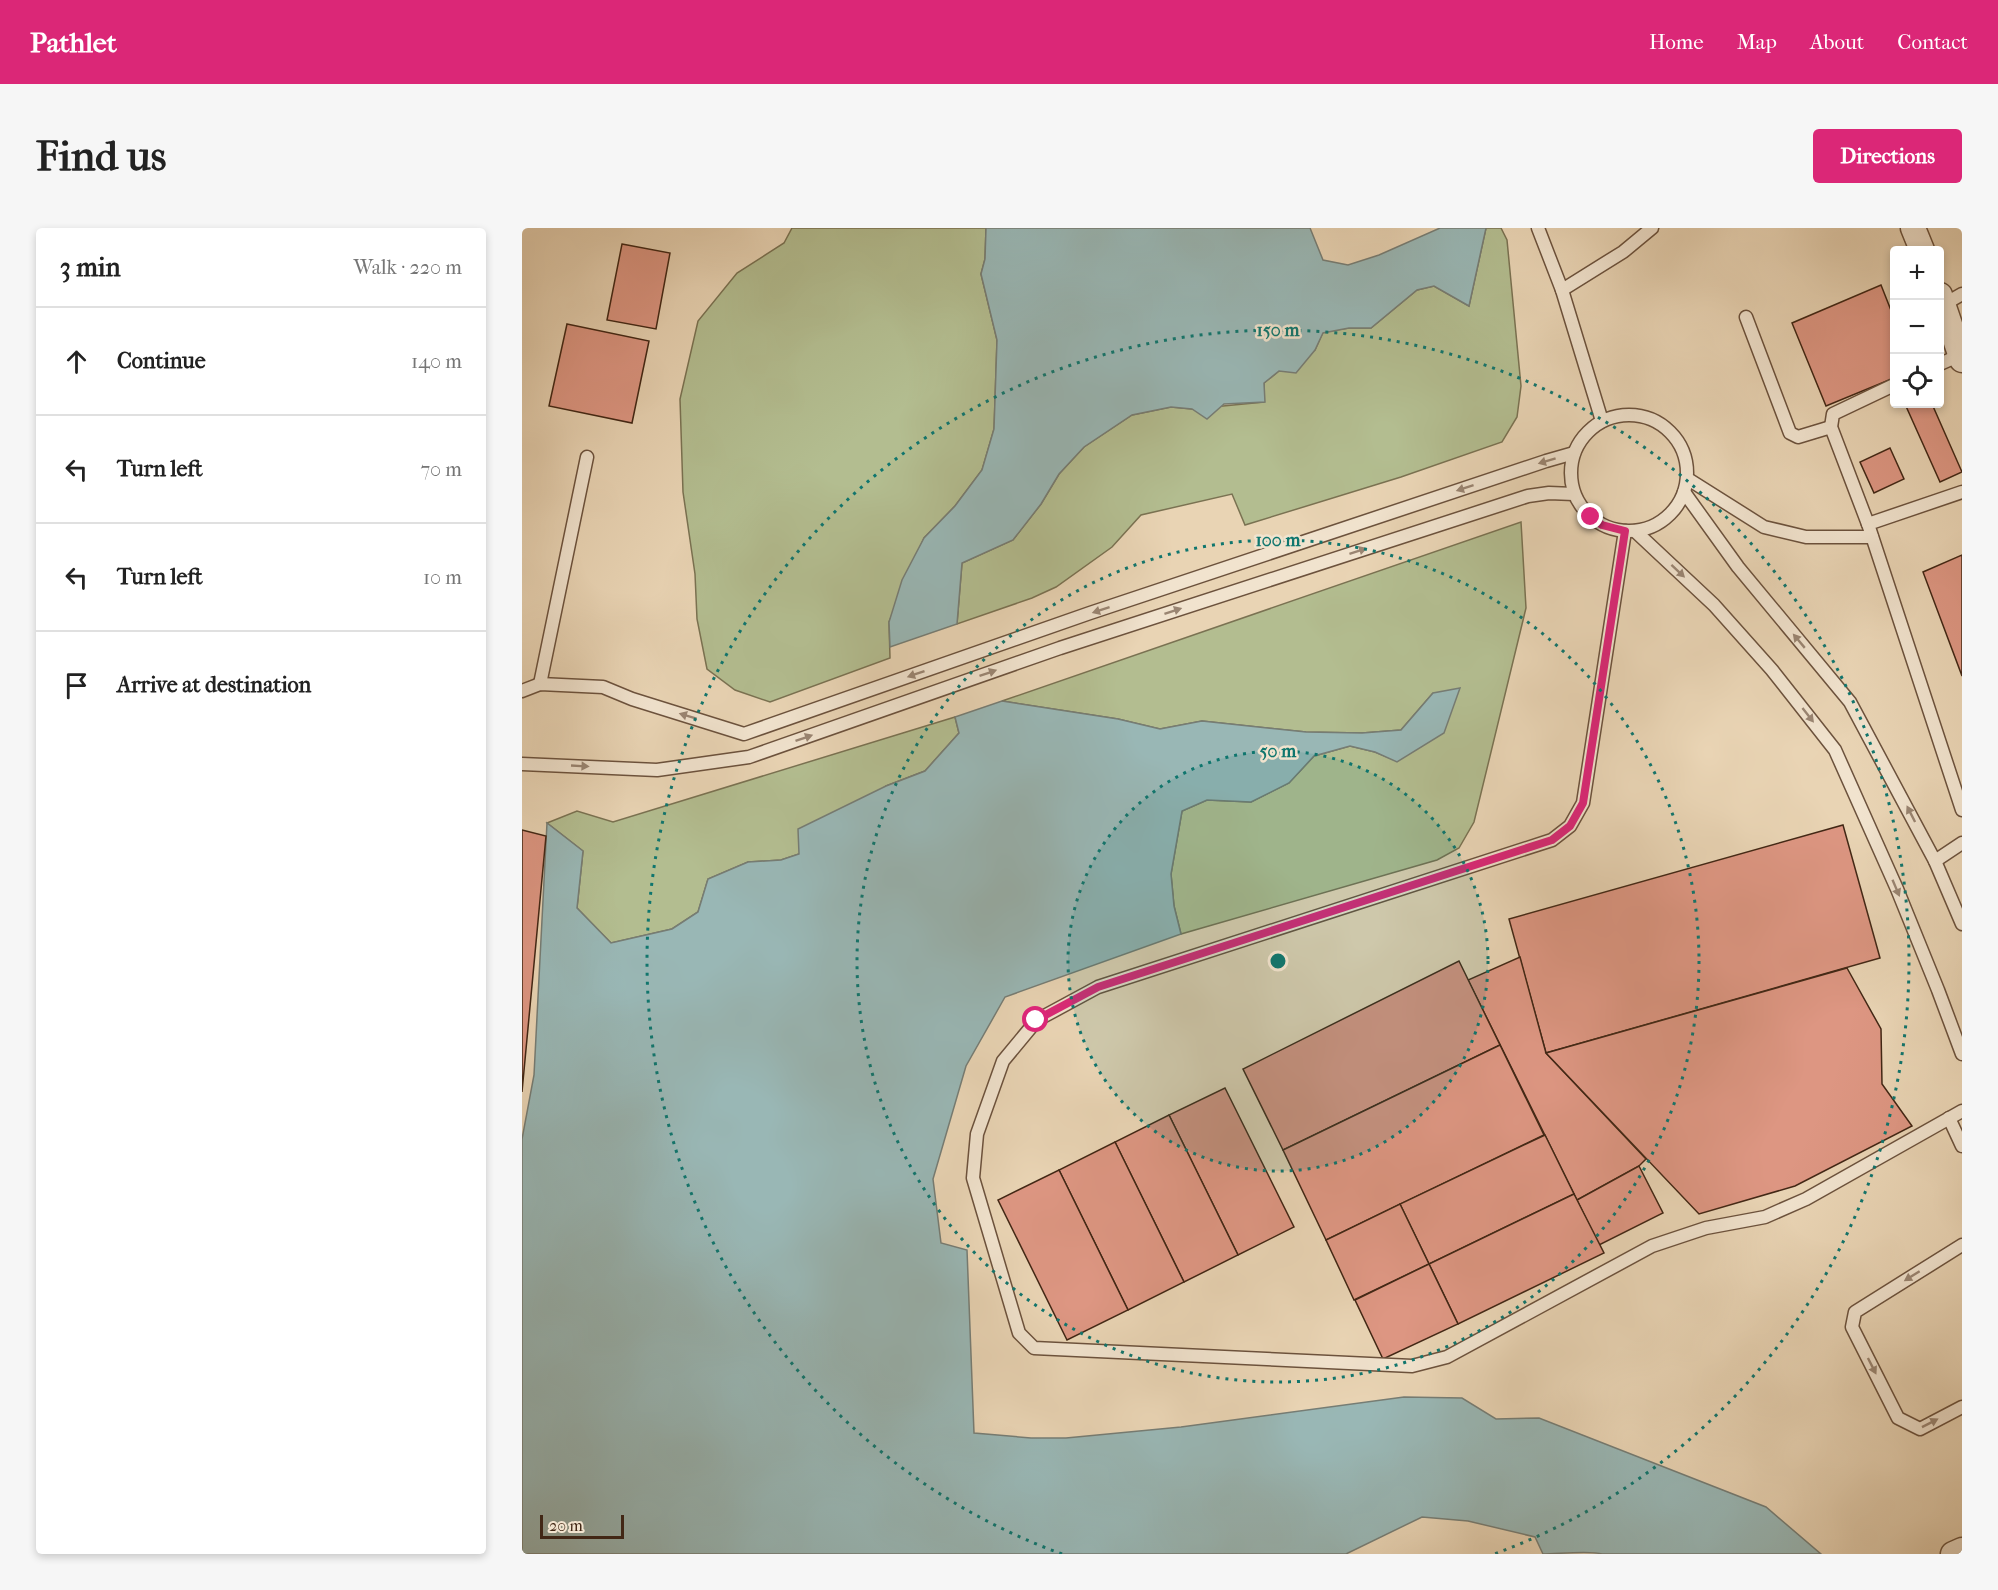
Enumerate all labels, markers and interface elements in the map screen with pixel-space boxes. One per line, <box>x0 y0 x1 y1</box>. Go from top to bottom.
text: Pathlet <box>30 26 117 59</box>
text: Home <box>1649 30 1704 54</box>
text: Map <box>1737 30 1777 54</box>
text: About <box>1810 30 1864 54</box>
text: Contact <box>1897 30 1968 54</box>
button: Directions <box>1813 129 1962 183</box>
text: Find us <box>36 132 166 181</box>
map controls <box>1890 246 1944 408</box>
button: + <box>1890 246 1944 300</box>
text: 3 min <box>60 252 121 283</box>
text: Walk · 220 m <box>354 256 462 279</box>
button: − <box>1890 300 1944 354</box>
text: 150 m <box>1257 320 1300 341</box>
icon: ahead <box>60 345 93 378</box>
text: Continue <box>117 348 206 374</box>
text: 140 m <box>411 350 462 373</box>
button: locate <box>1890 354 1944 408</box>
icon: left <box>60 453 93 486</box>
text: Turn left <box>117 456 203 482</box>
one-way arrow <box>1538 457 1556 466</box>
text: 70 m <box>420 458 462 481</box>
one-way arrow <box>1456 484 1474 494</box>
route end <box>1577 503 1603 529</box>
text: 100 m <box>1255 530 1302 551</box>
one-way arrow <box>1349 546 1367 555</box>
icon: left <box>60 561 93 594</box>
one-way arrow <box>1670 563 1684 577</box>
text: Turn left <box>117 564 203 590</box>
text: 10 m <box>423 566 462 589</box>
one-way arrow <box>1092 606 1110 615</box>
one-way arrow <box>1164 606 1182 615</box>
one-way arrow <box>1793 634 1806 649</box>
one-way arrow <box>979 668 997 678</box>
icon: arrive <box>60 669 93 702</box>
one-way arrow <box>907 669 925 679</box>
text: Arrive at destination <box>117 672 311 698</box>
one-way arrow <box>1801 708 1813 723</box>
one-way arrow <box>679 711 697 721</box>
one-way arrow <box>795 732 813 742</box>
text: 50 m <box>1260 741 1297 762</box>
one-way arrow <box>571 762 590 771</box>
one-way arrow <box>1906 805 1915 822</box>
one-way arrow <box>1892 879 1901 897</box>
centre of rings <box>1268 951 1288 971</box>
route start <box>1022 1006 1048 1032</box>
one-way arrow <box>1904 1270 1920 1281</box>
one-way arrow <box>1867 1357 1877 1374</box>
one-way arrow <box>1922 1419 1939 1428</box>
scale bar <box>540 1512 624 1540</box>
text: 20 m <box>549 1516 583 1535</box>

